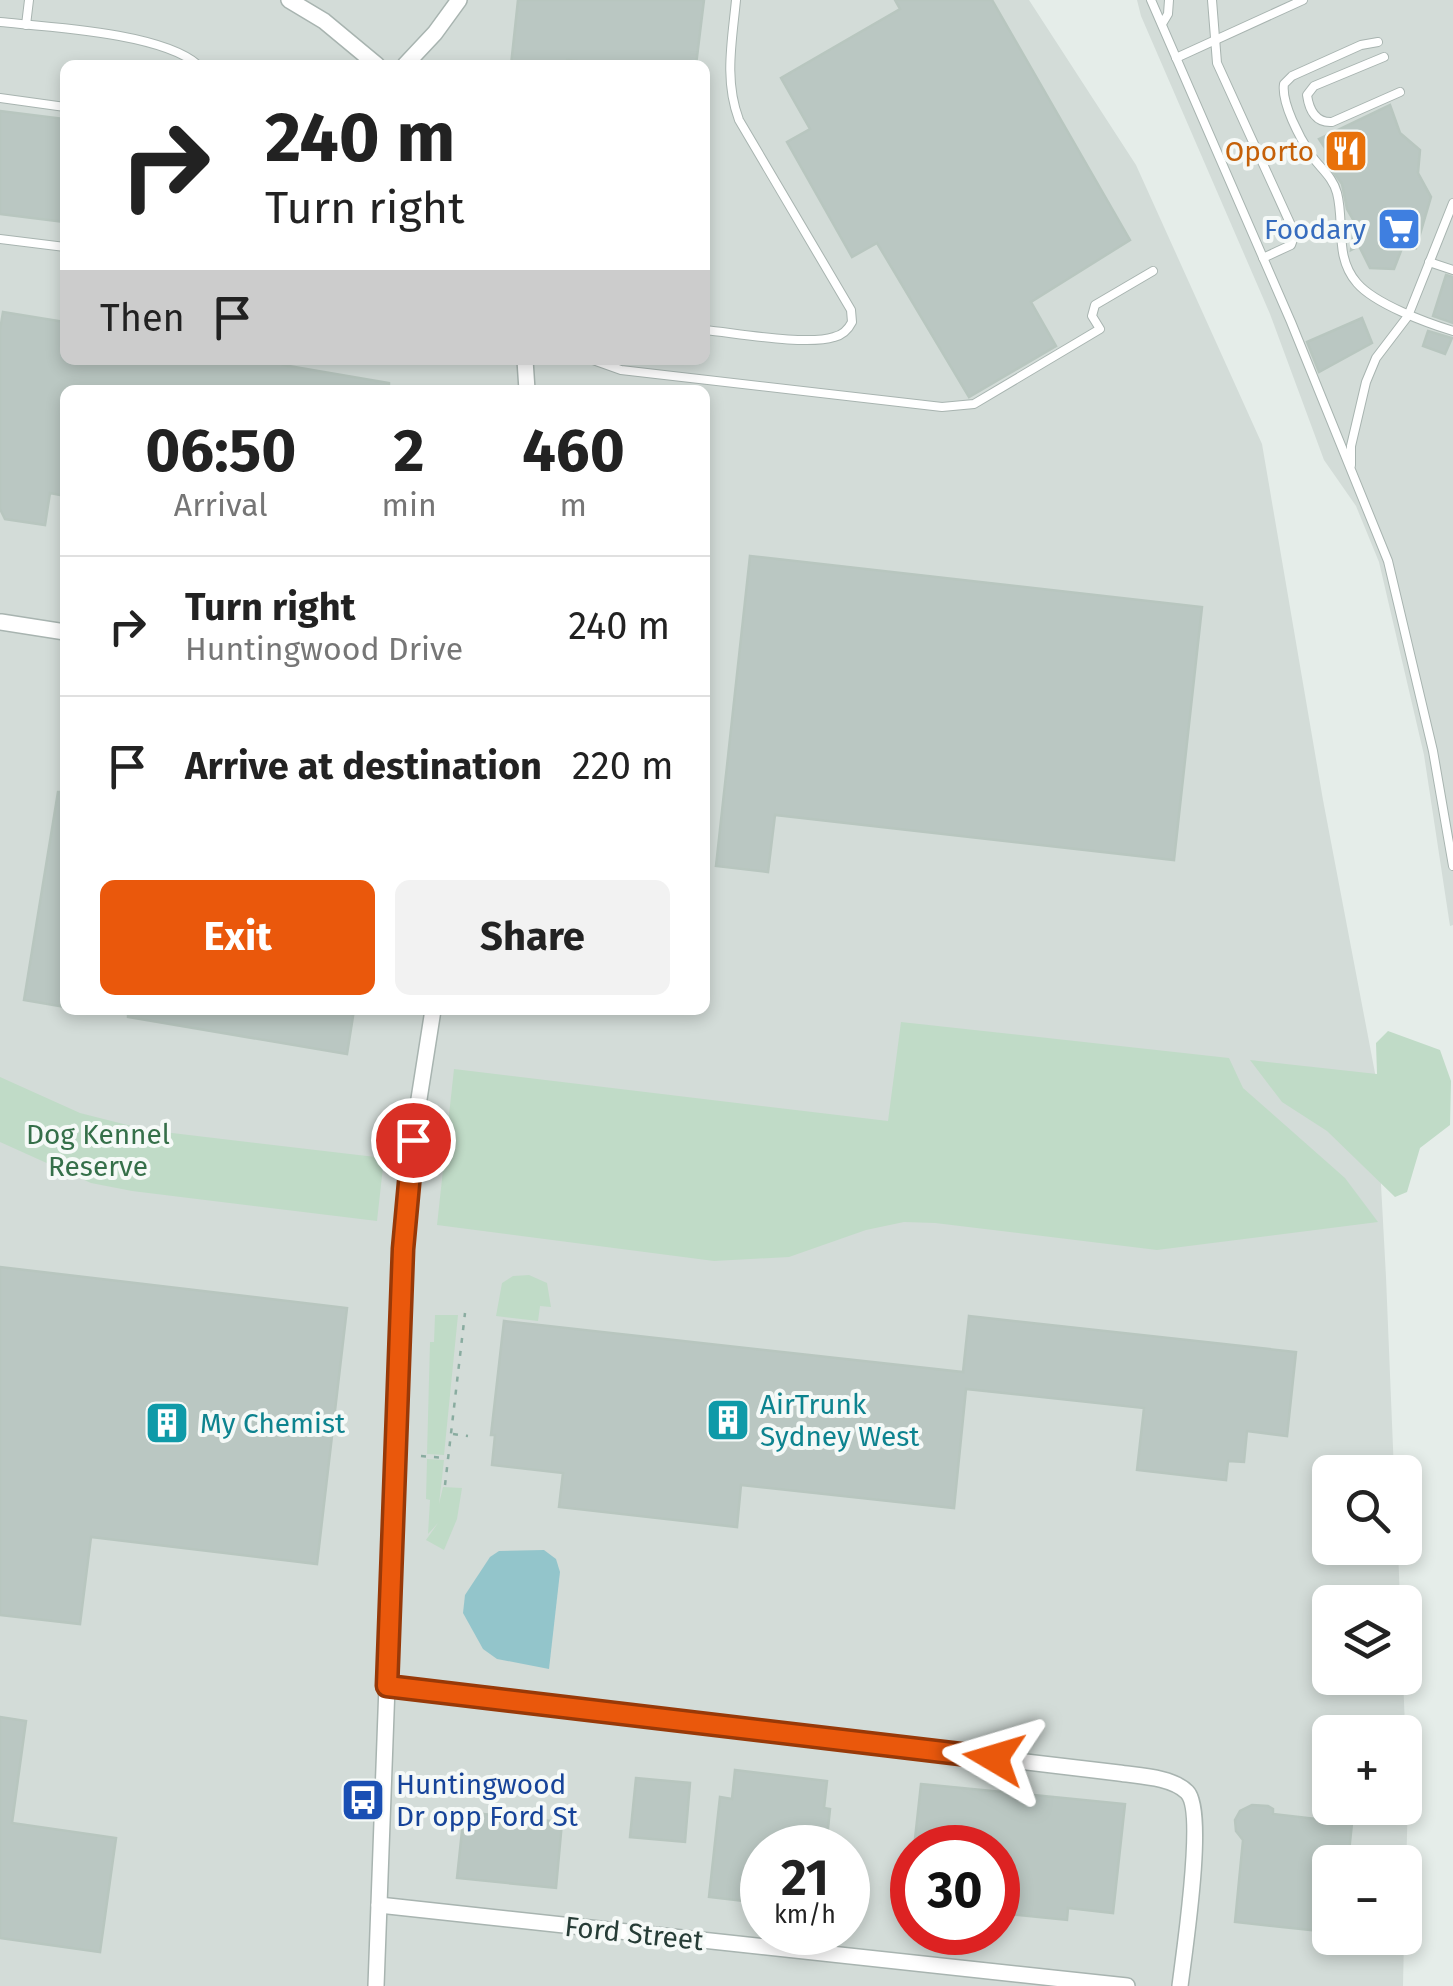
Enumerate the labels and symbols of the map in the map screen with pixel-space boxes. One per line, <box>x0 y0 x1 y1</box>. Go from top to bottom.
restaurant icon: Oporto <box>1323 128 1369 174</box>
place label: Oporto <box>1225 135 1314 168</box>
supermarket icon: Foodary <box>1376 206 1422 252</box>
place label: Foodary <box>1264 213 1366 246</box>
pin <box>371 1098 456 1183</box>
park label: Dog Kennel Reserve <box>26 1118 170 1183</box>
place label: AirTrunk Sydney West <box>760 1388 920 1453</box>
building icon: AirTrunk Sydney West <box>705 1397 751 1443</box>
building icon: My Chemist <box>144 1400 190 1446</box>
place label: My Chemist <box>200 1407 346 1440</box>
position arrow <box>942 1706 1046 1810</box>
place label: Huntingwood Dr opp Ford St <box>396 1768 579 1833</box>
bus stop icon: Huntingwood Dr opp Ford St <box>340 1777 386 1823</box>
speed limit sign: 30 <box>890 1825 1020 1955</box>
street label: Ford Street <box>563 1910 706 1957</box>

